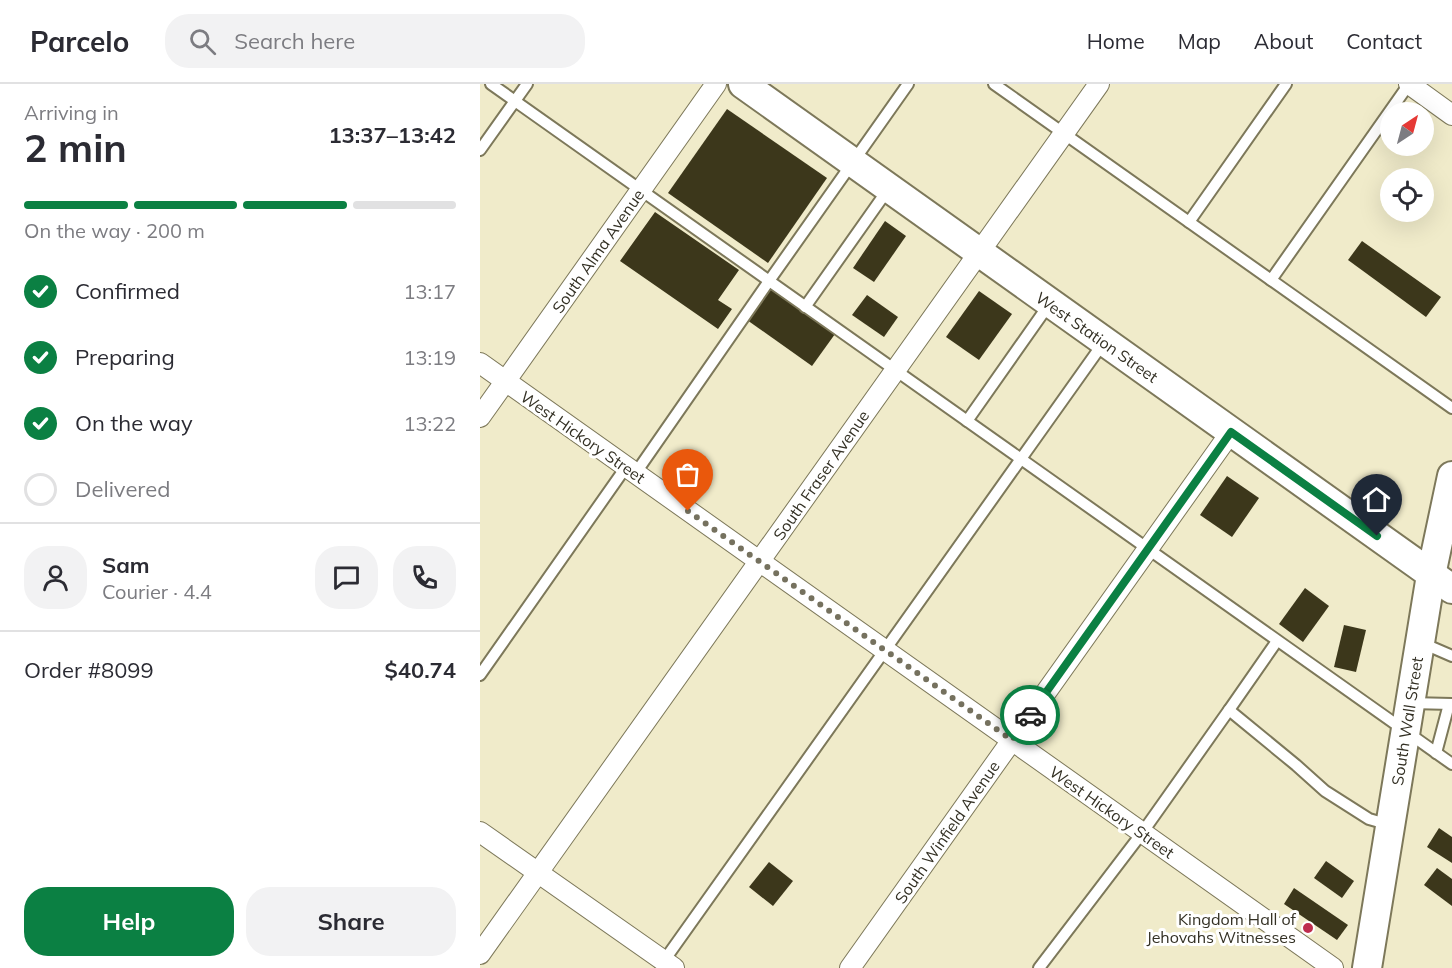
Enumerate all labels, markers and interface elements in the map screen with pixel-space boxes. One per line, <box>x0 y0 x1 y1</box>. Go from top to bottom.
search box <box>165 14 585 68</box>
text: Parcelo <box>30 24 129 59</box>
icon: search <box>186 25 219 58</box>
text: Search here <box>234 27 355 55</box>
text: Home <box>1087 28 1145 54</box>
text: Map <box>1178 28 1221 54</box>
text: About <box>1254 28 1313 54</box>
text: Contact <box>1346 28 1422 54</box>
text: Arriving in <box>24 100 119 125</box>
north arrow <box>1380 102 1434 156</box>
map controls <box>1380 102 1434 222</box>
text: 13:37–13:42 <box>328 121 456 149</box>
text: 2 min <box>24 123 127 172</box>
button: locate <box>1380 168 1434 222</box>
street label: South Alma Avenue <box>548 185 648 317</box>
text: On the way · 200 m <box>24 218 205 243</box>
icon: check <box>24 275 57 308</box>
text: Confirmed <box>75 277 180 305</box>
text: 13:17 <box>403 279 456 304</box>
street label: West Station Street <box>1032 287 1162 387</box>
icon: check <box>24 341 57 374</box>
text: Preparing <box>75 343 175 371</box>
text: 13:19 <box>403 345 456 370</box>
street label: West Hickory Street <box>517 386 649 488</box>
street label: South Fraser Avenue <box>769 406 873 544</box>
icon: check <box>24 407 57 440</box>
text: On the way <box>75 409 193 437</box>
text: 13:22 <box>403 411 456 436</box>
pin <box>662 449 713 511</box>
icon: bag <box>671 458 704 491</box>
pin <box>1351 474 1402 536</box>
text: Delivered <box>75 475 170 503</box>
icon: home <box>1360 483 1393 516</box>
button: person <box>24 546 87 609</box>
button: chat <box>315 546 378 609</box>
button: phone <box>393 546 456 609</box>
text: Sam <box>102 551 150 579</box>
text: Courier · 4.4 <box>102 579 212 604</box>
street label: South Wall Street <box>1387 655 1427 787</box>
text: Order #8099 <box>24 656 154 684</box>
text: $40.74 <box>385 656 456 684</box>
courier <box>1000 685 1060 745</box>
icon: car <box>1014 699 1047 732</box>
street label: South Winfield Avenue <box>890 757 1004 907</box>
street label: West Hickory Street <box>1046 761 1178 863</box>
button: Help <box>24 887 234 956</box>
button: Share <box>246 887 456 956</box>
place label: Kingdom Hall of Jehovahs Witnesses <box>1146 909 1297 947</box>
marker: Kingdom Hall of Jehovahs Witnesses <box>1301 921 1315 935</box>

